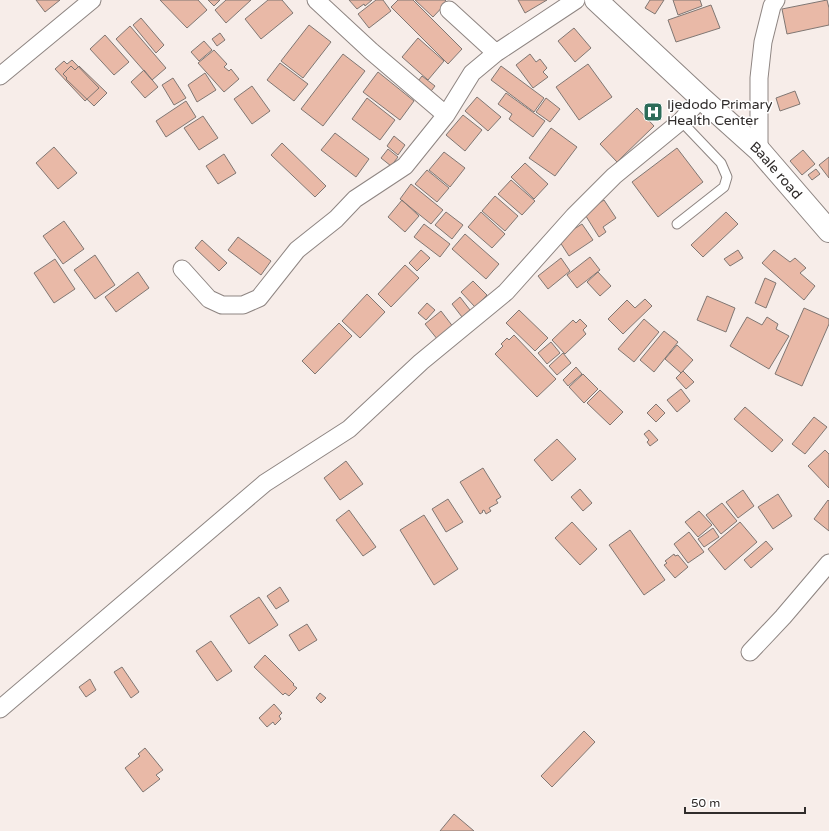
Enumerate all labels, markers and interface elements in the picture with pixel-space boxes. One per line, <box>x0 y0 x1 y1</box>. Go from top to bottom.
place label: Ijedodo Primary Health Center <box>667 96 773 129</box>
hospital icon: Ijedodo Primary Health Center <box>642 101 664 123</box>
street label: Baale road <box>746 138 806 203</box>
scale bar <box>685 789 805 815</box>
text: 50 m <box>691 796 720 810</box>

